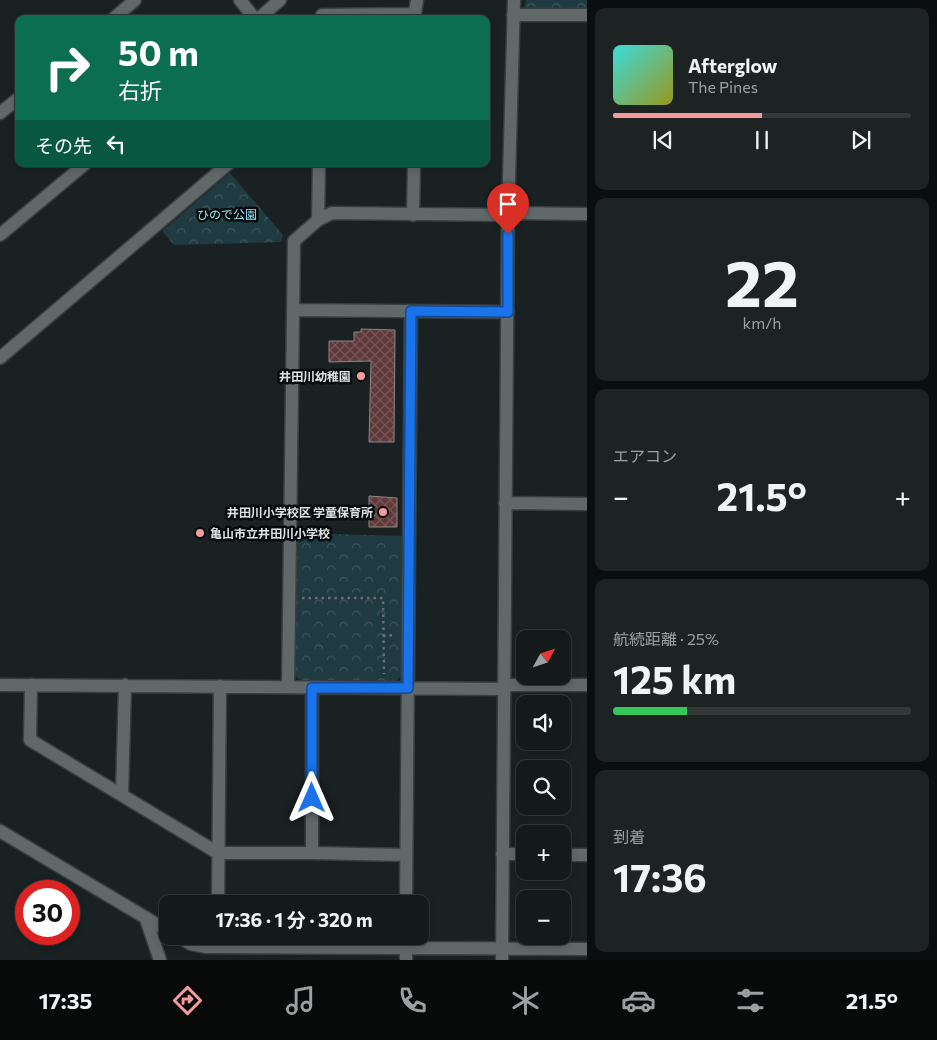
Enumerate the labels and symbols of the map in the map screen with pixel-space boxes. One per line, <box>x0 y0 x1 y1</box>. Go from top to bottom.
pin <box>487 183 529 234</box>
park label: ひので公園 <box>197 207 257 221</box>
place label: 井田川幼稚園 <box>279 369 351 383</box>
marker: 井田川幼稚園 <box>355 370 367 382</box>
place label: 井田川小学校区 学童保育所 <box>227 505 373 519</box>
marker: 井田川小学校区 学童保育所 <box>377 506 389 518</box>
place label: 亀山市立井田川小学校 <box>210 526 330 540</box>
marker: 亀山市立井田川小学校 <box>194 527 206 539</box>
north arrow <box>516 630 571 685</box>
position arrow <box>285 771 337 823</box>
speed limit sign: 30 <box>15 880 80 945</box>

